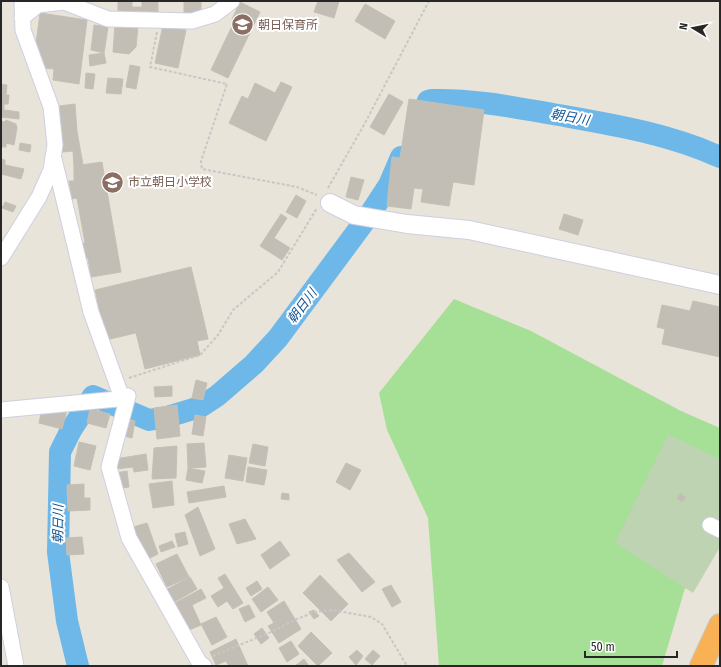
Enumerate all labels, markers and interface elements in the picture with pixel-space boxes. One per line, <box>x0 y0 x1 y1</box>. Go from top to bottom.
north arrow <box>673 8 713 48</box>
school or university icon: 朝日保育所 <box>230 12 256 38</box>
place label: 朝日保育所 <box>258 18 318 32</box>
text: N <box>677 22 691 31</box>
water label: 朝日川 <box>549 106 592 128</box>
school or university icon: 市立朝日小学校 <box>99 169 125 195</box>
place label: 市立朝日小学校 <box>128 175 212 189</box>
water label: 朝日川 <box>284 284 321 326</box>
water label: 朝日川 <box>50 502 66 544</box>
scale bar <box>585 633 677 659</box>
text: 50 m <box>591 640 615 654</box>

